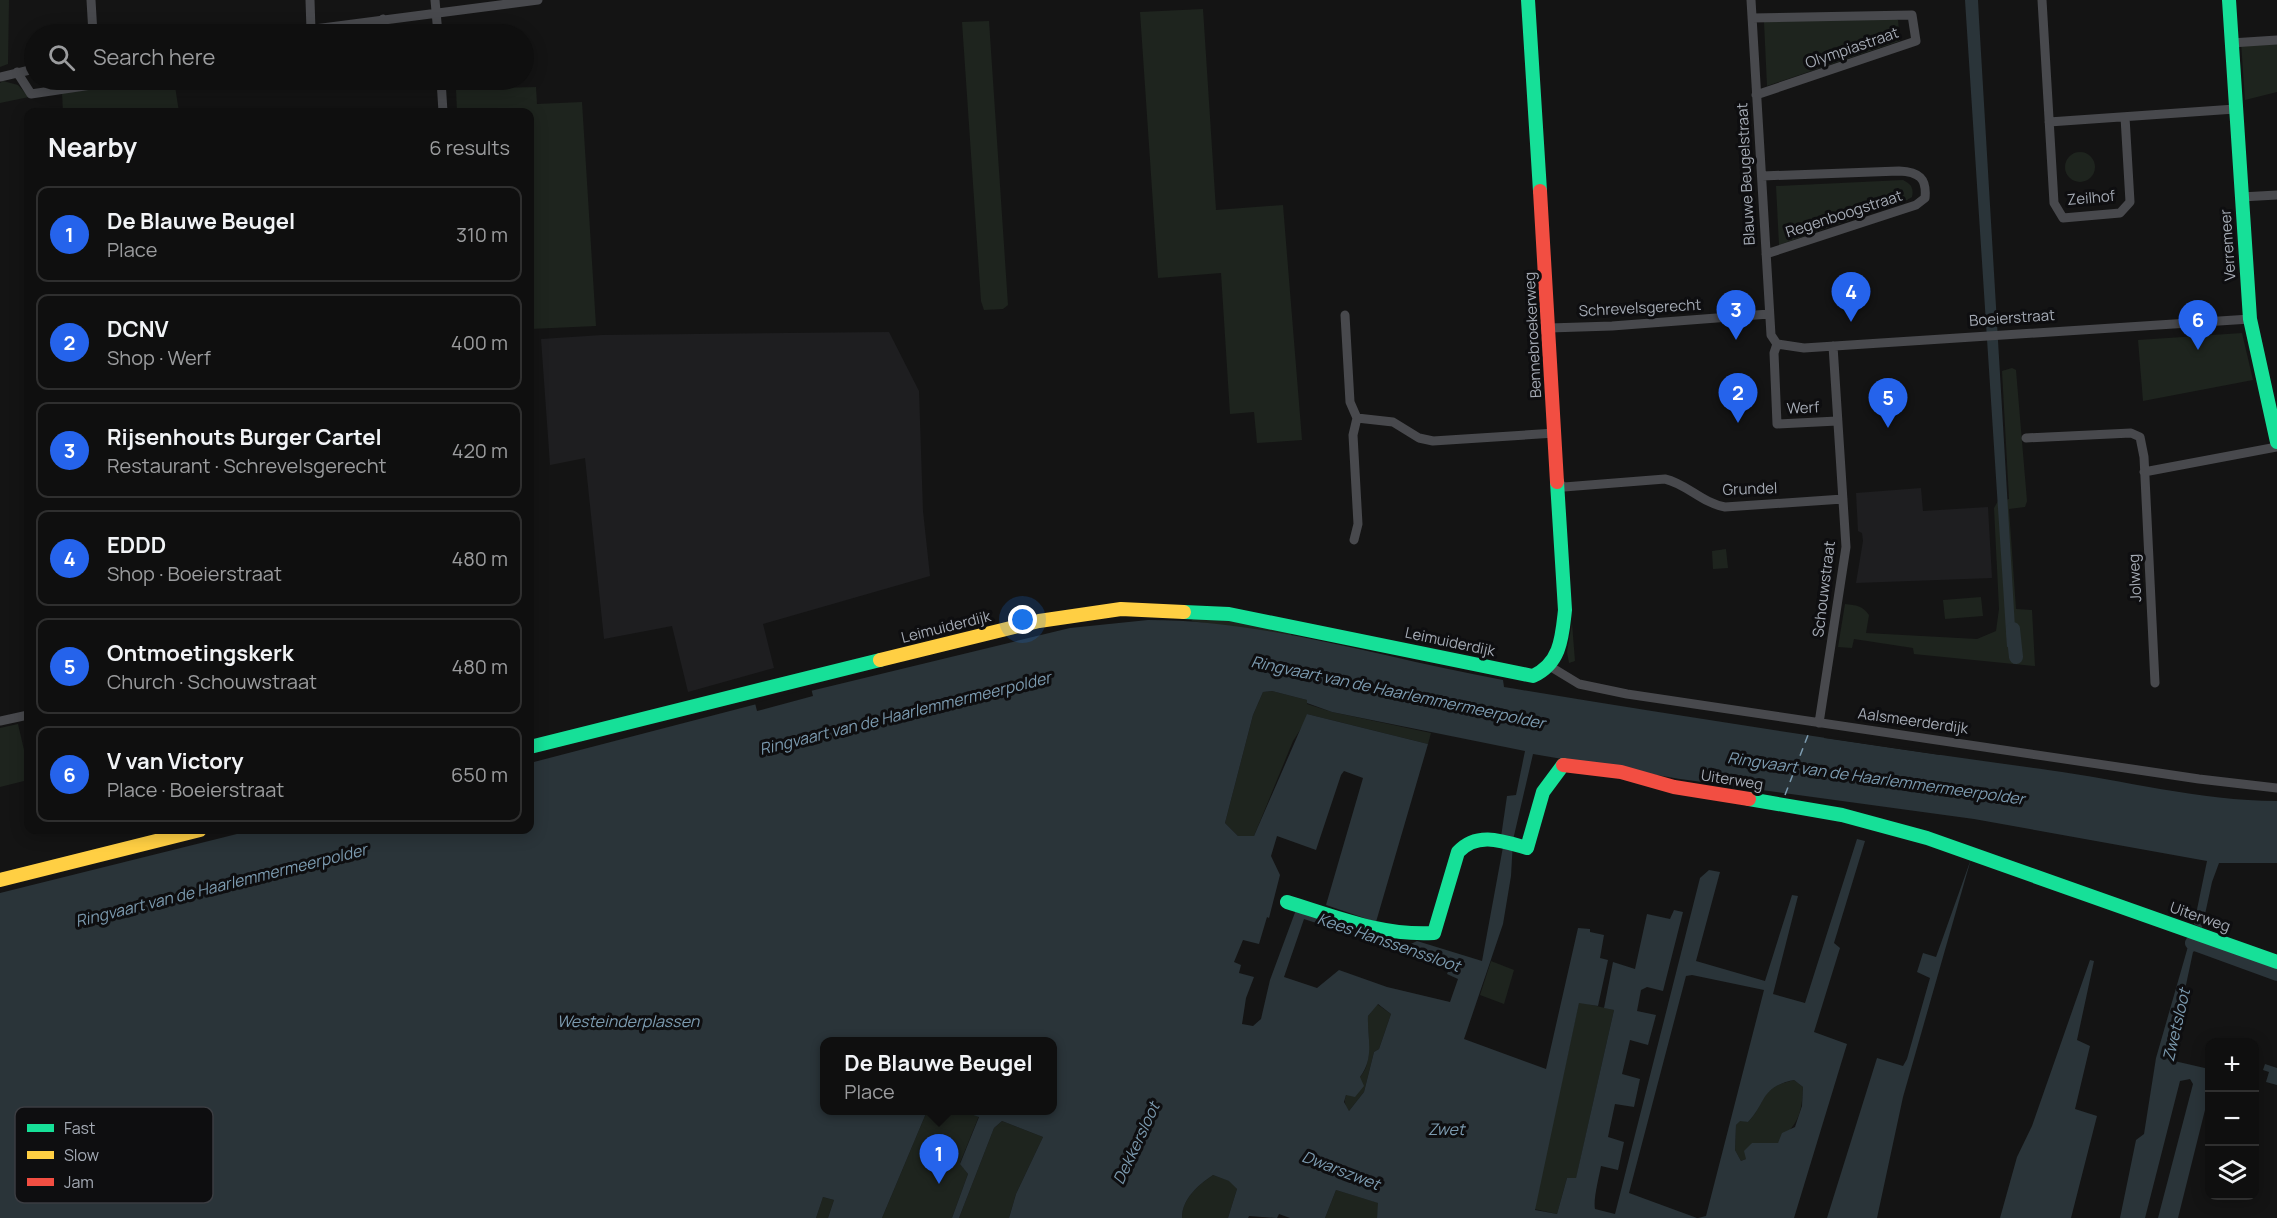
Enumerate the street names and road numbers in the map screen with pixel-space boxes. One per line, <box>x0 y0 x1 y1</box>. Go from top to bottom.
street label: Olympiastraat <box>1802 22 1901 73</box>
street label: Blauwe Beugelstraat <box>1731 102 1760 246</box>
street label: Regenboogstraat <box>1783 185 1905 242</box>
street label: Zeilhof <box>2066 185 2116 210</box>
street label: Verremeer <box>2214 208 2240 282</box>
street label: Bennebroekerweg <box>1519 271 1546 399</box>
street label: Schrevelsgerecht <box>1578 294 1702 321</box>
street label: Boeierstraat <box>1968 304 2056 331</box>
street label: Werf <box>1786 396 1820 419</box>
street label: Grundel <box>1722 477 1778 500</box>
street label: Schouwstraat <box>1807 539 1840 638</box>
street label: Jolweg <box>2123 553 2146 603</box>
street label: Leimuiderdijk <box>899 605 993 648</box>
street label: Leimuiderdijk <box>1403 622 1498 661</box>
street label: Aalsmeerderdijk <box>1857 702 1970 739</box>
street label: Uiterweg <box>1699 764 1765 795</box>
street label: Uiterweg <box>2167 896 2233 937</box>

